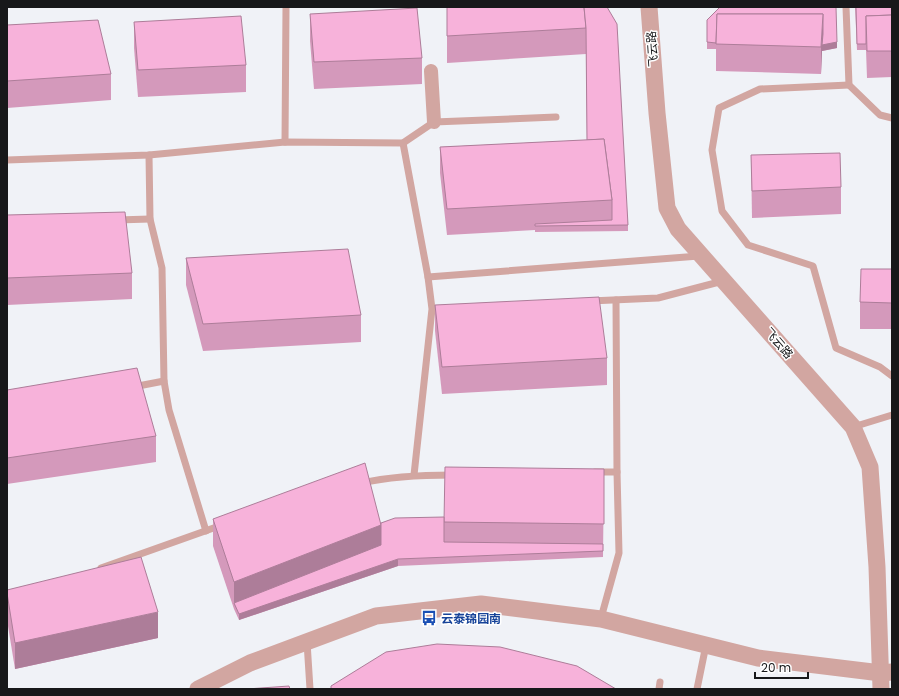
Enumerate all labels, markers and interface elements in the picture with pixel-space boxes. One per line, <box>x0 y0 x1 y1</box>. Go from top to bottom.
street label: 飞云路 <box>642 30 662 68</box>
street label: 飞云路 <box>761 324 797 362</box>
bus stop icon: 云泰锦园南 <box>420 609 438 627</box>
place label: 云泰锦园南 <box>441 610 501 627</box>
scale bar <box>755 654 808 680</box>
text: 20 m <box>761 659 791 676</box>

